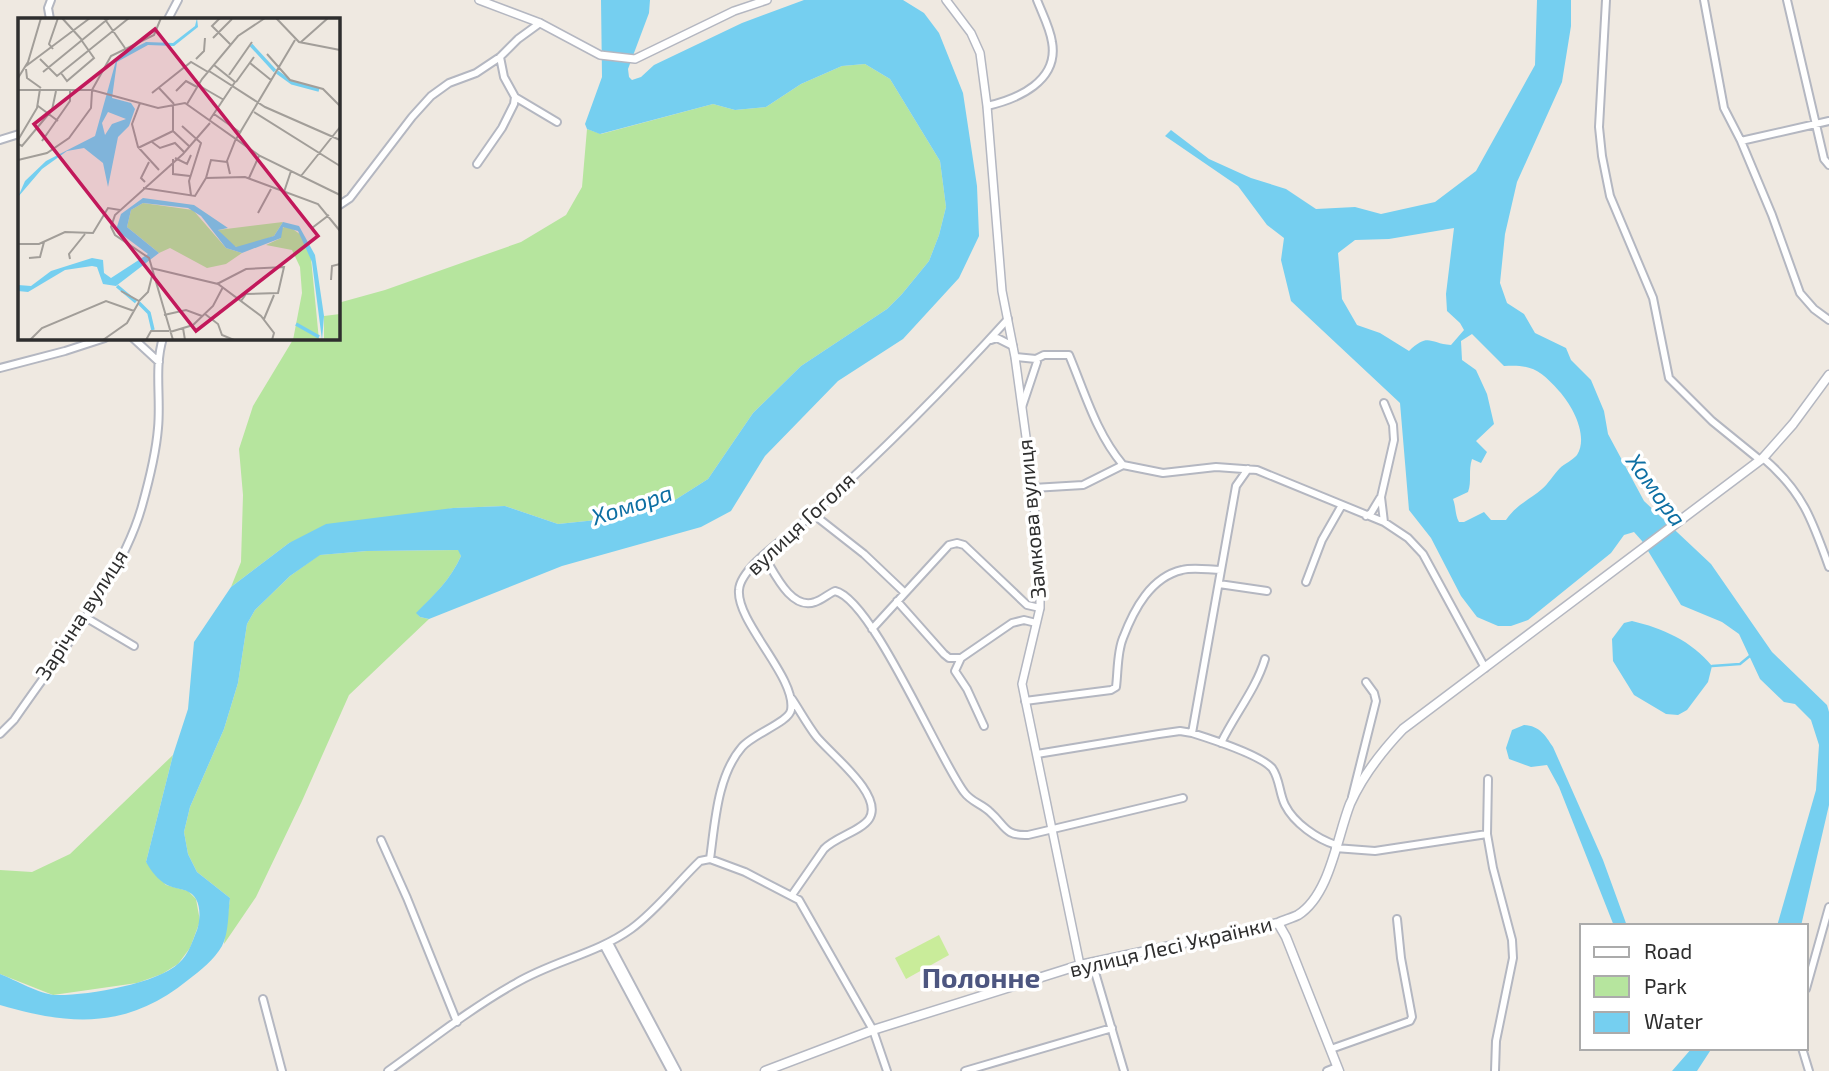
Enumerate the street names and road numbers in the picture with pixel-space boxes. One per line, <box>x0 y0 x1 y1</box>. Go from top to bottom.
street label: Замкова вулиця <box>1011 438 1051 600</box>
street label: вулиця Гоголя <box>741 466 860 580</box>
street label: Зарічна вулиця <box>29 544 133 685</box>
street label: вулиця Лесі Українки <box>1067 910 1275 982</box>

